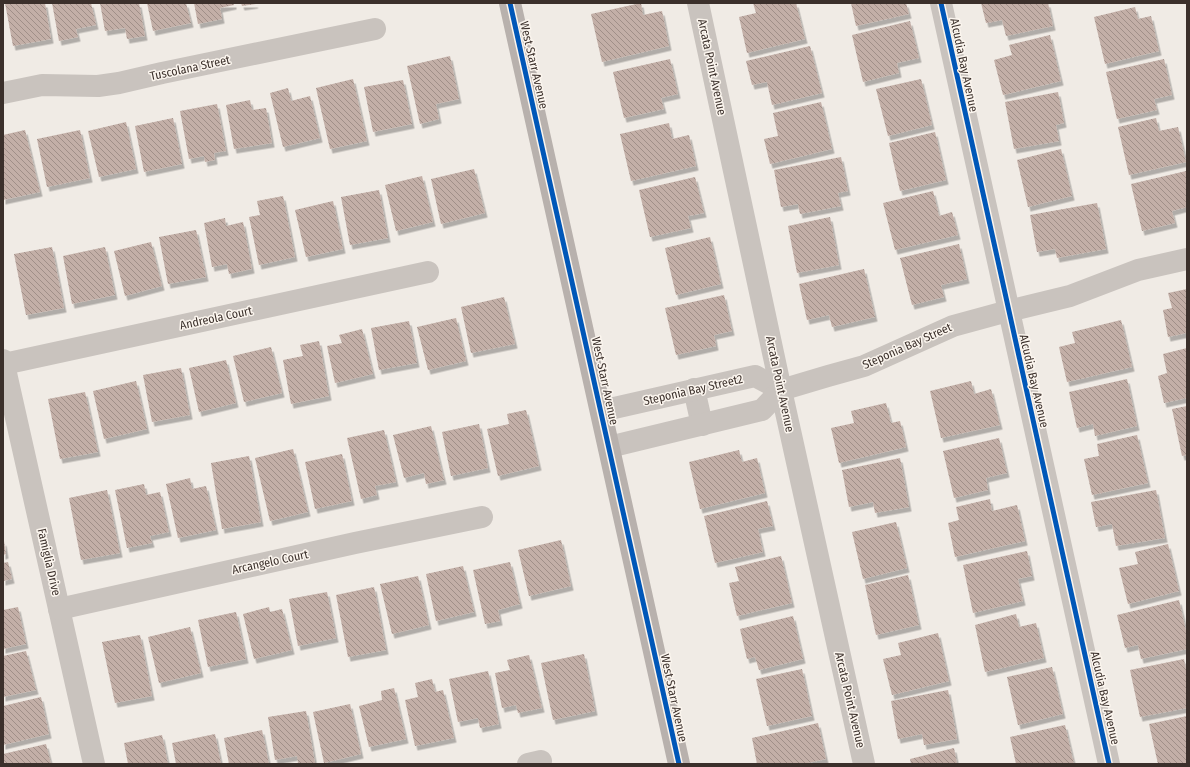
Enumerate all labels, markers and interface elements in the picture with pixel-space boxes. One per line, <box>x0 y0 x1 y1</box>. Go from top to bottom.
street label: Alcudia Bay Avenue <box>947 17 981 113</box>
street label: Arcata Point Avenue <box>695 18 729 116</box>
street label: West Starr Avenue <box>517 20 551 110</box>
street label: Tuscolana Street <box>149 53 231 83</box>
street label: Andreola Court <box>179 303 253 332</box>
street label: Steponia Bay Street <box>860 320 954 372</box>
street label: Alcudia Bay Avenue <box>1016 333 1052 429</box>
street label: Arcata Point Avenue <box>763 335 797 433</box>
street label: West Starr Avenue <box>589 336 621 426</box>
street label: Steponia Bay Street2 <box>642 372 744 408</box>
street label: Famiglia Drive <box>34 527 64 597</box>
street label: Arcangelo Court <box>231 547 309 577</box>
street label: Alcudia Bay Avenue <box>1087 650 1123 746</box>
street label: Arcata Point Avenue <box>832 651 868 749</box>
street label: West Starr Avenue <box>658 653 690 743</box>

